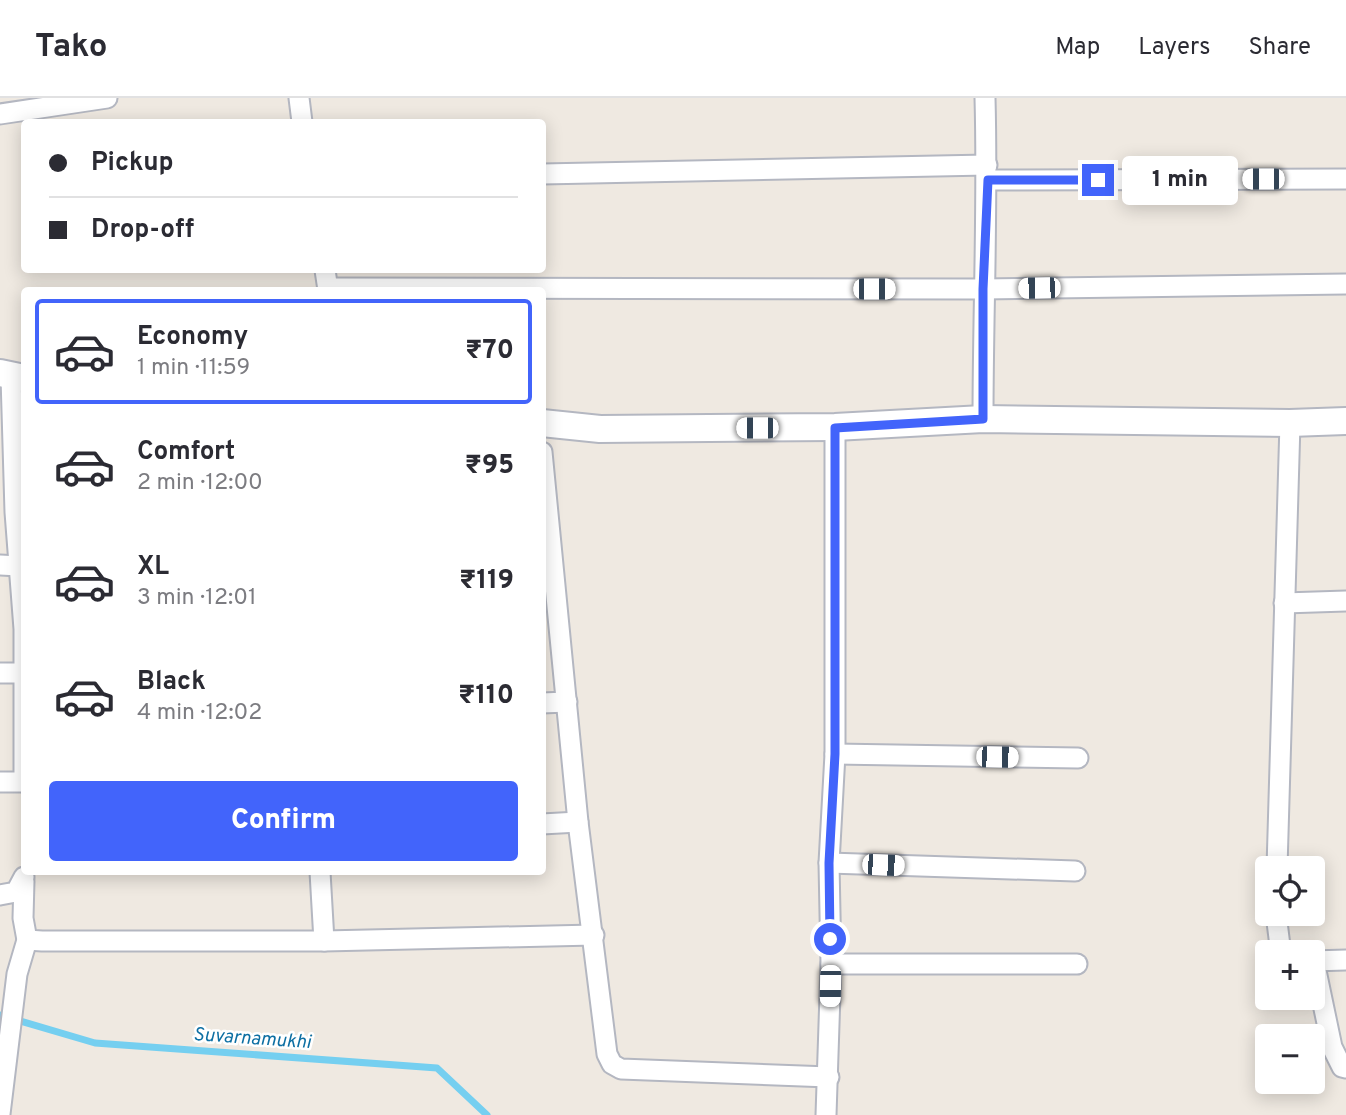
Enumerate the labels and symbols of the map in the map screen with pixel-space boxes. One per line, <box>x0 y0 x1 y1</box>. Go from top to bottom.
callout: 1 min <box>1122 155 1238 204</box>
route end <box>1082 164 1114 196</box>
car <box>1243 169 1285 190</box>
car <box>1018 277 1061 299</box>
car <box>854 279 896 300</box>
car <box>737 418 779 439</box>
car <box>976 746 1019 768</box>
car <box>862 854 905 876</box>
route start <box>814 923 846 955</box>
car <box>820 965 841 1007</box>
water label: Suvarnamukhi <box>192 1023 313 1055</box>

